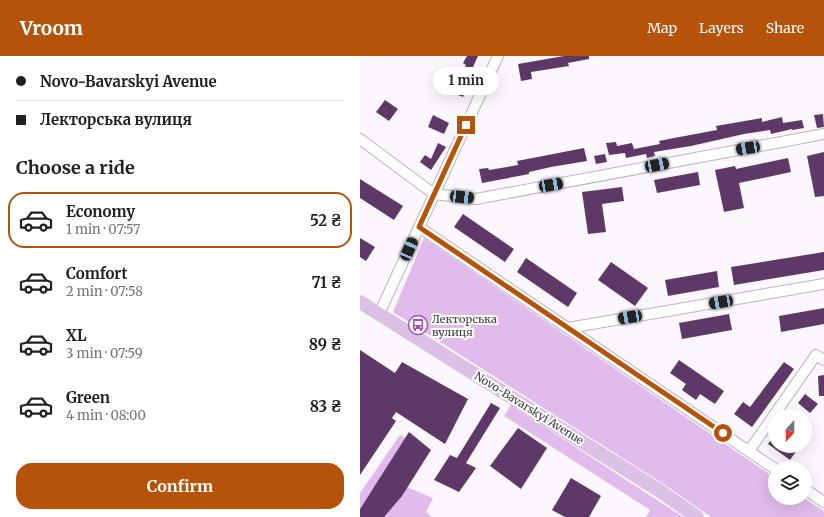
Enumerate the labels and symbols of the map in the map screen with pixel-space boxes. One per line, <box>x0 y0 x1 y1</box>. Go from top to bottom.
callout: 1 min <box>433 67 499 95</box>
route end <box>457 116 475 134</box>
car <box>735 140 761 156</box>
car <box>644 157 670 173</box>
car <box>538 177 564 193</box>
car <box>449 190 475 204</box>
car <box>399 236 419 262</box>
car <box>708 294 734 310</box>
car <box>617 309 643 325</box>
place label: Лекторська вулиця <box>432 312 497 339</box>
bus stop icon: Лекторська вулиця <box>407 314 429 336</box>
street label: Novo-Bavarskyi Avenue <box>472 369 586 448</box>
north arrow <box>768 409 812 453</box>
route start <box>714 424 732 442</box>

